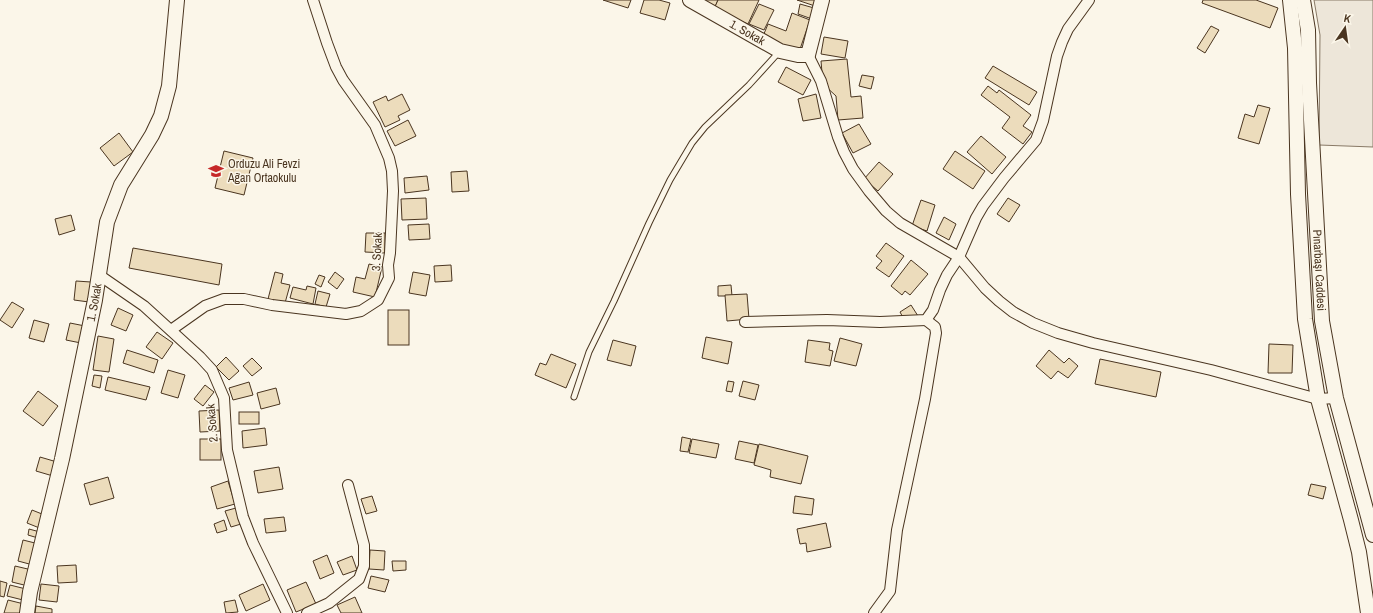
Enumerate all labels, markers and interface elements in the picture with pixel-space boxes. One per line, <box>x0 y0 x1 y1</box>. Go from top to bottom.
north arrow <box>1325 8 1365 48</box>
text: K <box>1343 11 1352 26</box>
street label: 1. Sokak <box>727 16 768 49</box>
place label: Orduzu Ali Fevzi Ağan Ortaokulu <box>227 156 300 186</box>
school or university icon: Orduzu Ali Fevzi Ağan Ortaokulu <box>207 162 225 180</box>
street label: Pınarbaşı Caddesi <box>1309 229 1329 312</box>
street label: 3. Sokak <box>368 232 386 272</box>
street label: 1. Sokak <box>83 282 105 323</box>
street label: 2. Sokak <box>202 403 222 443</box>

